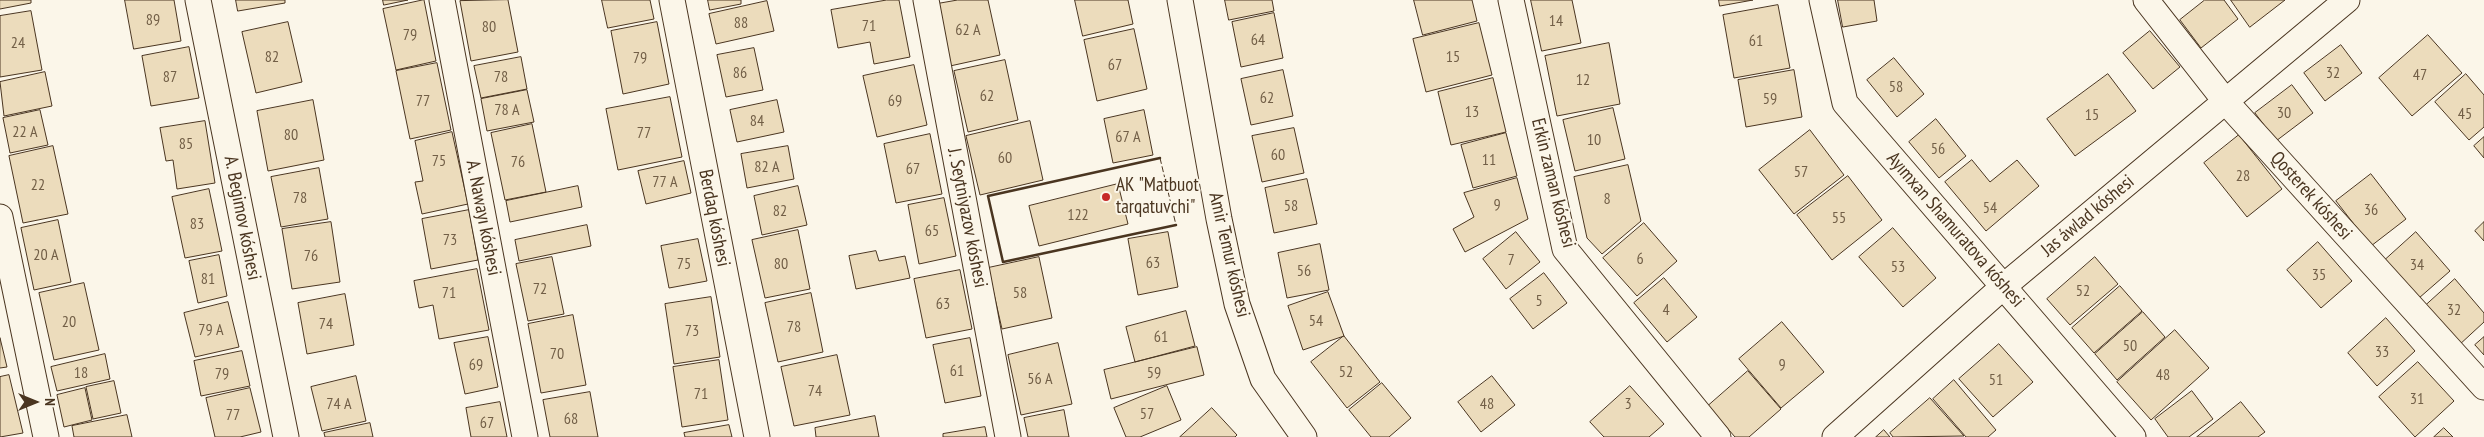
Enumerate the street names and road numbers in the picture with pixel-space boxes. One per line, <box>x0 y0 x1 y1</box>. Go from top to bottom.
street label: Erkin zaman kóshesi <box>1526 116 1580 250</box>
street label: J. Seytniyazov kóshesi <box>942 146 992 290</box>
street label: Qosterek kóshesi <box>2265 147 2357 245</box>
street label: Ayımxan Shamuratova kóshesi <box>1881 148 2029 312</box>
street label: A. Begimov kóshesi <box>219 154 265 282</box>
street label: A. Nawayı kóshesi <box>461 158 505 278</box>
street label: Berdaq kóshesi <box>693 167 735 269</box>
street label: Jas áwlad kóshesi <box>2037 171 2139 261</box>
street label: Amir Temur kóshesi <box>1204 190 1254 320</box>

